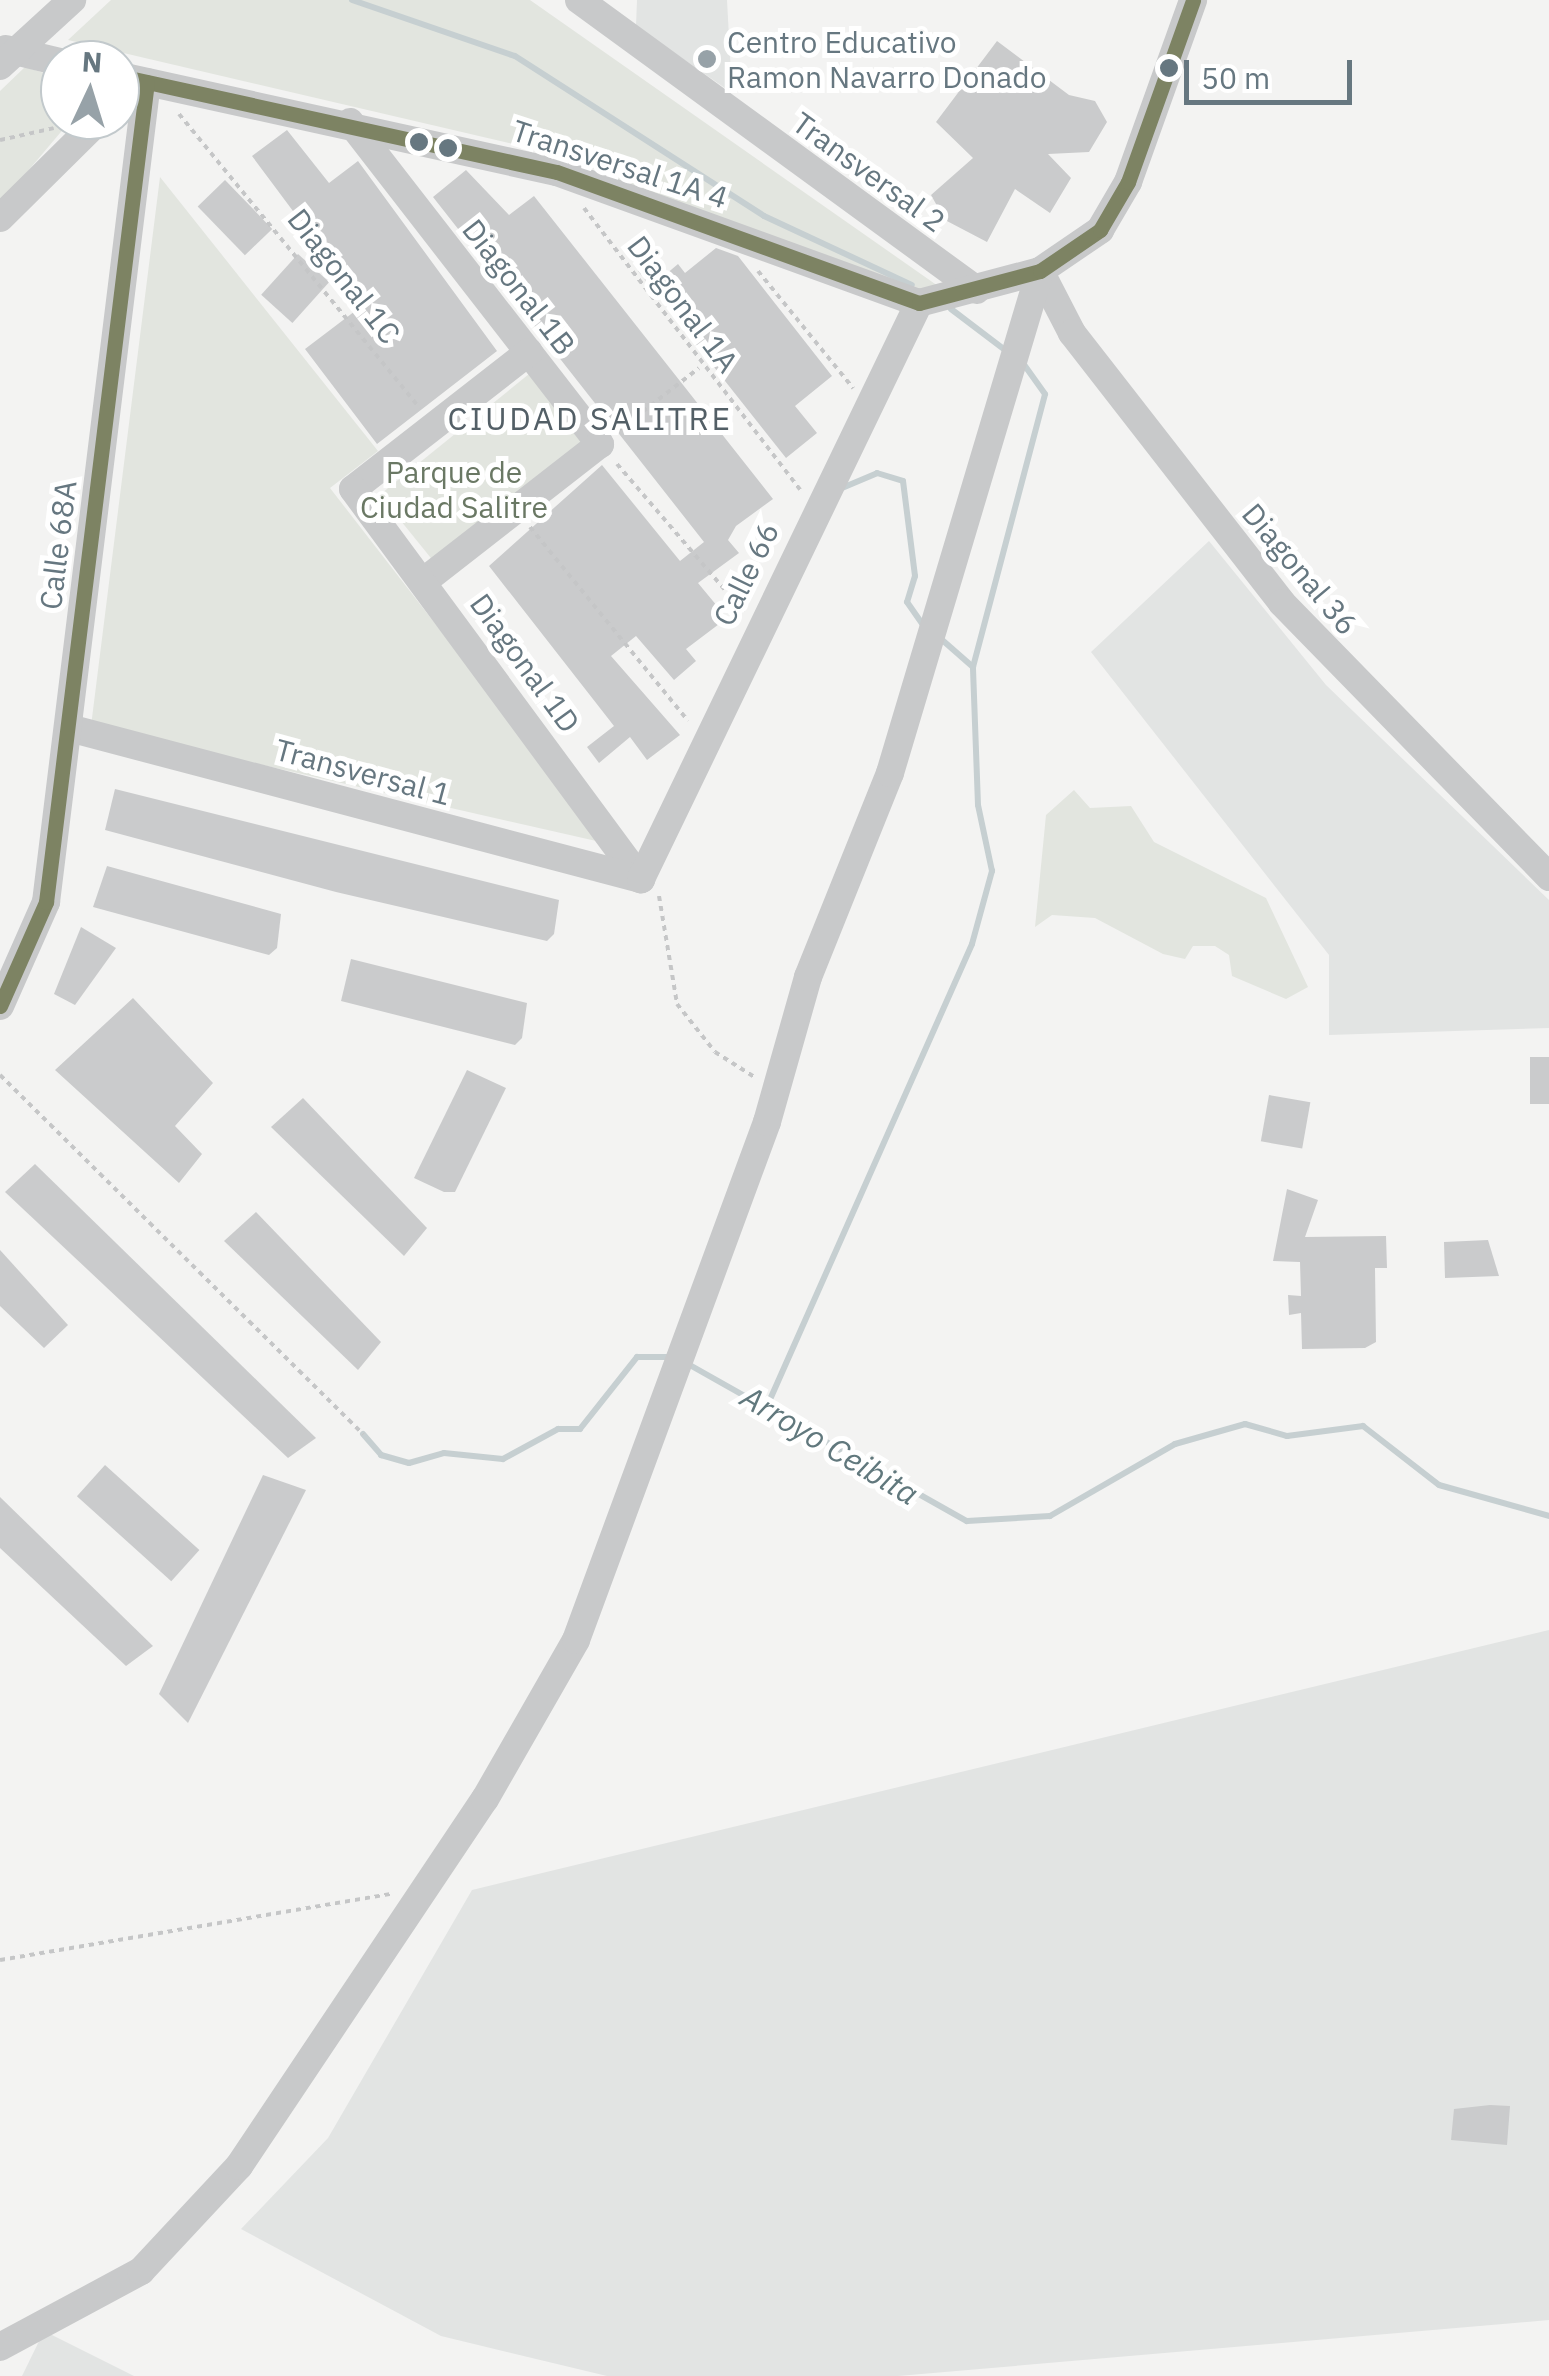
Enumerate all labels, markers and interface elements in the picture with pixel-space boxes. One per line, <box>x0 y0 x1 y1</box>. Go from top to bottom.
place label: Centro Educativo Ramon Navarro Donado <box>727 24 1046 94</box>
north arrow <box>40 40 140 140</box>
scale bar <box>1189 40 1356 102</box>
text: N <box>81 42 103 81</box>
marker: Centro Educativo Ramon Navarro Donado <box>696 48 718 70</box>
unlabelled marker <box>1159 58 1179 78</box>
text: 50 m <box>1201 58 1270 97</box>
street label: Transversal 2 <box>786 105 952 239</box>
street label: Transversal 1A 4 <box>508 112 732 216</box>
unlabelled marker <box>409 132 429 152</box>
unlabelled marker <box>438 138 458 158</box>
street label: Diagonal 1C <box>280 201 408 351</box>
street label: Diagonal 1B <box>455 212 583 362</box>
street label: Diagonal 1A <box>620 229 746 379</box>
district label: CIUDAD SALITRE <box>447 399 733 437</box>
park label: Parque de Ciudad Salitre <box>360 454 548 524</box>
street label: Calle 68A <box>32 478 84 612</box>
street label: Diagonal 36 <box>1235 496 1365 642</box>
street label: Calle 66 <box>706 517 786 631</box>
street label: Diagonal 1D <box>463 587 587 739</box>
street label: Transversal 1 <box>271 731 455 813</box>
water label: Arroyo Ceibita <box>734 1377 926 1513</box>

